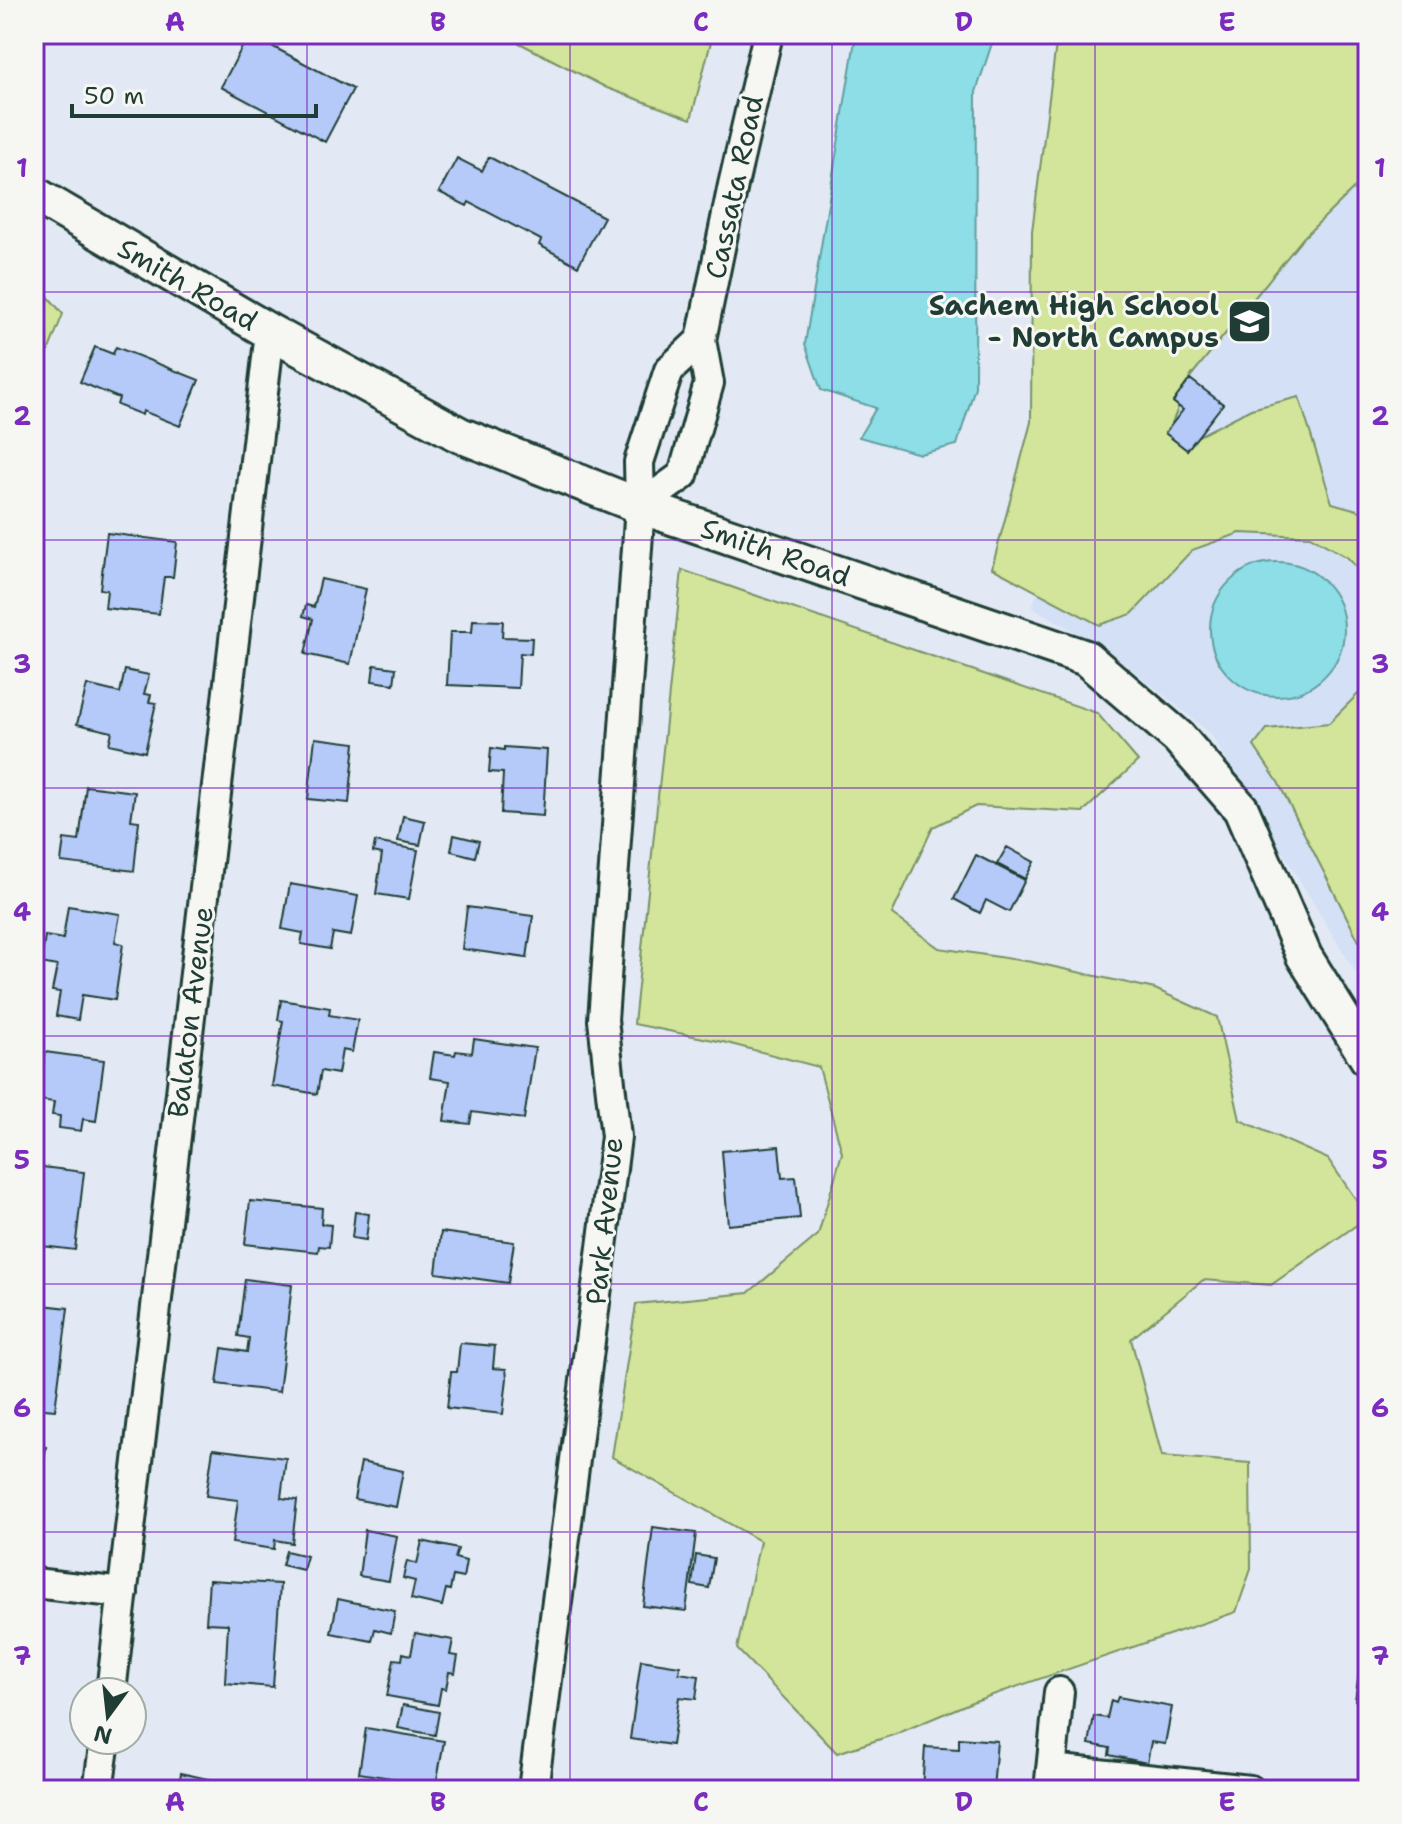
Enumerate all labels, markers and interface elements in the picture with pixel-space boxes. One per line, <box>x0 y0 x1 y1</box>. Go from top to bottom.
text: A <box>165 4 185 39</box>
text: B <box>430 4 446 39</box>
text: C <box>693 4 709 39</box>
text: D <box>955 4 973 39</box>
text: E <box>1218 4 1236 39</box>
scale bar <box>72 68 316 118</box>
text: 50 m <box>84 80 144 112</box>
street label: Cassata Road <box>696 92 772 282</box>
text: 1 <box>16 150 28 185</box>
text: 1 <box>1374 150 1386 185</box>
street label: Smith Road <box>111 229 265 339</box>
place label: Sachem High School - North Campus <box>929 286 1219 356</box>
school or university icon: Sachem High School - North Campus <box>1226 297 1274 345</box>
text: 2 <box>13 398 31 433</box>
text: 2 <box>1371 398 1389 433</box>
street label: Smith Road <box>696 509 856 595</box>
text: 3 <box>13 646 31 681</box>
text: 3 <box>1371 646 1389 681</box>
text: 4 <box>13 894 31 929</box>
text: 4 <box>1371 894 1389 929</box>
street label: Balaton Avenue <box>158 904 222 1120</box>
street label: Park Avenue <box>576 1135 632 1307</box>
text: 5 <box>14 1142 30 1177</box>
text: 5 <box>1372 1142 1388 1177</box>
text: 6 <box>13 1390 31 1425</box>
text: 6 <box>1371 1390 1389 1425</box>
text: 7 <box>13 1638 31 1673</box>
text: 7 <box>1371 1638 1389 1673</box>
north arrow <box>68 1676 148 1756</box>
text: N <box>91 1719 115 1751</box>
text: A <box>165 1784 185 1819</box>
text: B <box>430 1784 446 1819</box>
text: C <box>693 1784 709 1819</box>
text: D <box>955 1784 973 1819</box>
text: E <box>1218 1784 1236 1819</box>

